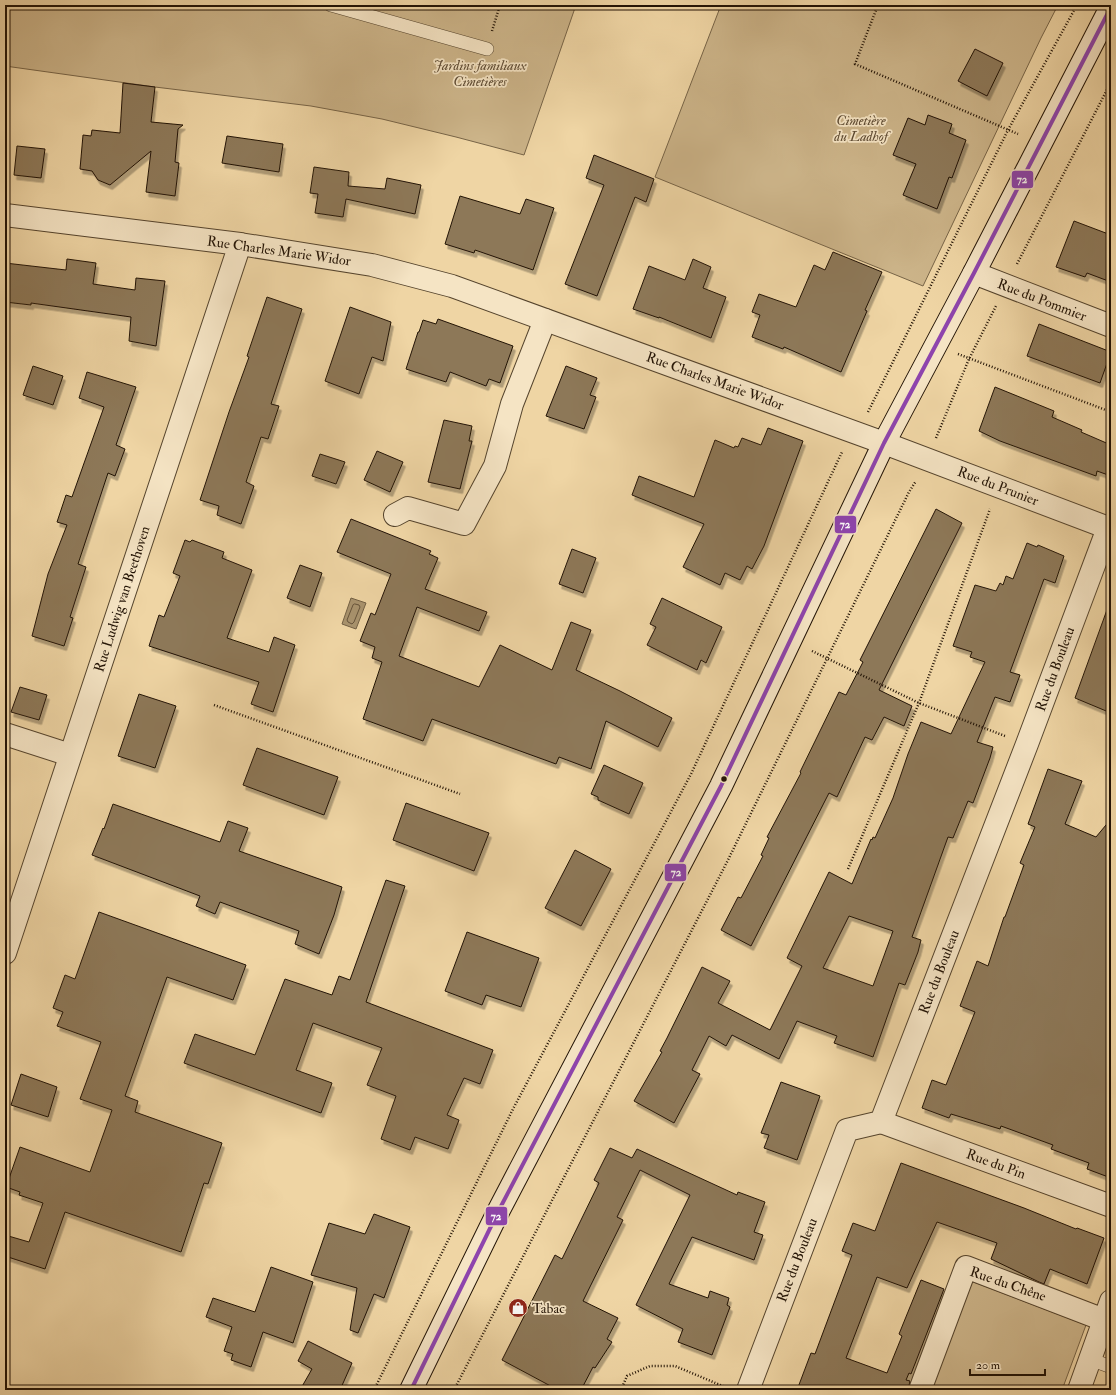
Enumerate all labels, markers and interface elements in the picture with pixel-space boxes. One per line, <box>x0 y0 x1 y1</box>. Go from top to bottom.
park label: Jardins familiaux Cimetières <box>434 57 526 90</box>
park label: Cimetière du Ladhof <box>833 112 892 145</box>
line badge: 72 <box>1011 170 1034 189</box>
text: 72 <box>1017 173 1028 186</box>
street label: Rue Charles Marie Widor <box>206 232 353 270</box>
street label: Rue du Pommier <box>995 275 1090 325</box>
street label: Rue Charles Marie Widor <box>644 348 787 414</box>
street label: Rue du Prunier <box>955 463 1042 510</box>
line badge: 72 <box>834 515 857 534</box>
text: 72 <box>840 518 851 531</box>
street label: Rue Ludwig van Beethoven <box>90 524 154 674</box>
street label: Rue du Bouleau <box>1032 624 1078 714</box>
unlabelled marker <box>719 774 729 784</box>
line badge: 72 <box>664 863 687 882</box>
text: 72 <box>671 866 682 879</box>
street label: Rue du Bouleau <box>915 928 963 1016</box>
street label: Rue du Pin <box>964 1145 1028 1183</box>
line badge: 72 <box>485 1206 508 1226</box>
text: 72 <box>491 1210 502 1223</box>
street label: Rue du Bouleau <box>773 1216 821 1304</box>
street label: Rue du Chêne <box>968 1263 1048 1305</box>
shop icon: Tabac <box>507 1297 529 1319</box>
place label: Tabac <box>532 1300 565 1317</box>
scale bar <box>970 1351 1045 1377</box>
text: 20 m <box>976 1358 1001 1373</box>

